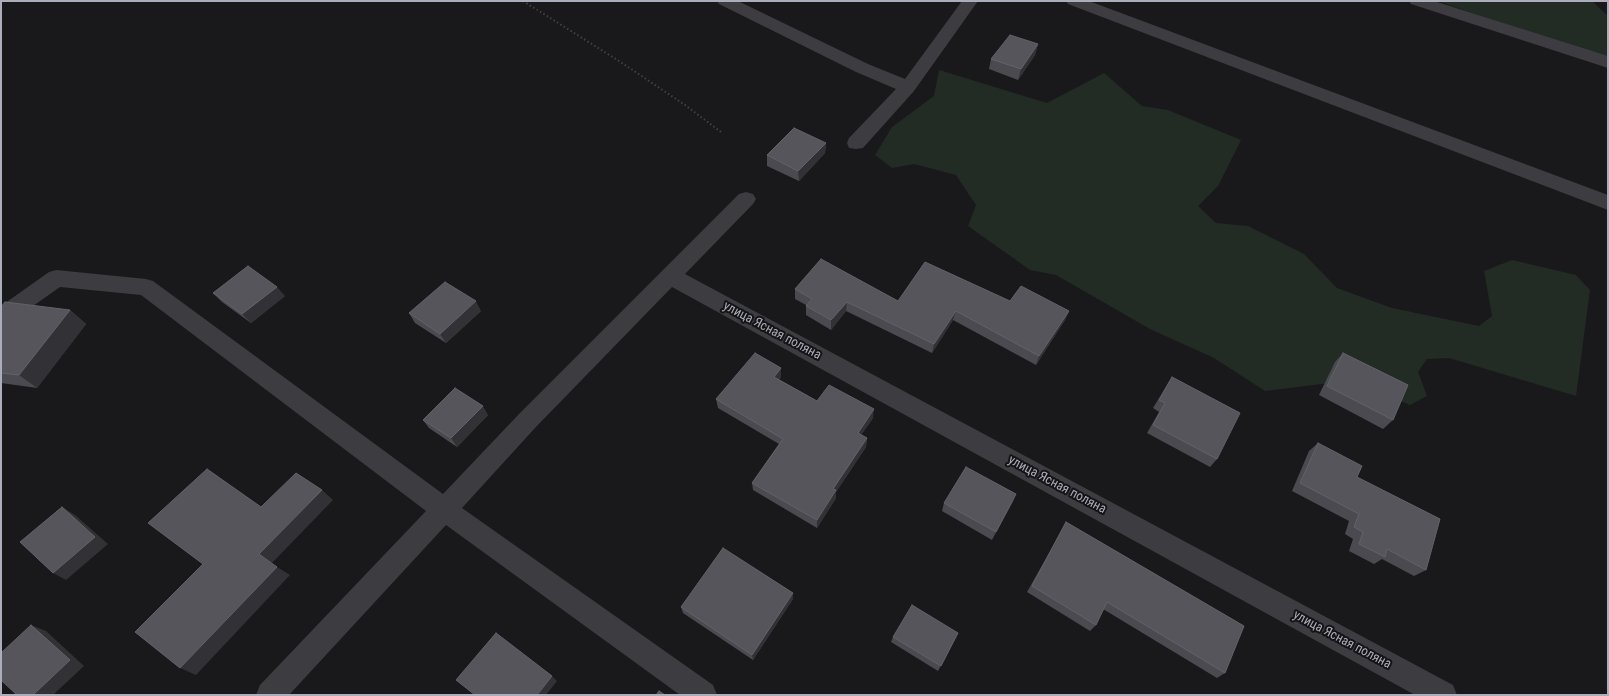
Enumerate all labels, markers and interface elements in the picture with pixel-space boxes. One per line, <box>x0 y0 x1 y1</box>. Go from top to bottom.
street label: улица Ясная поляна <box>720 299 824 363</box>
street label: улица Ясная поляна <box>1005 453 1109 517</box>
street label: улица Ясная поляна <box>1290 608 1394 672</box>

